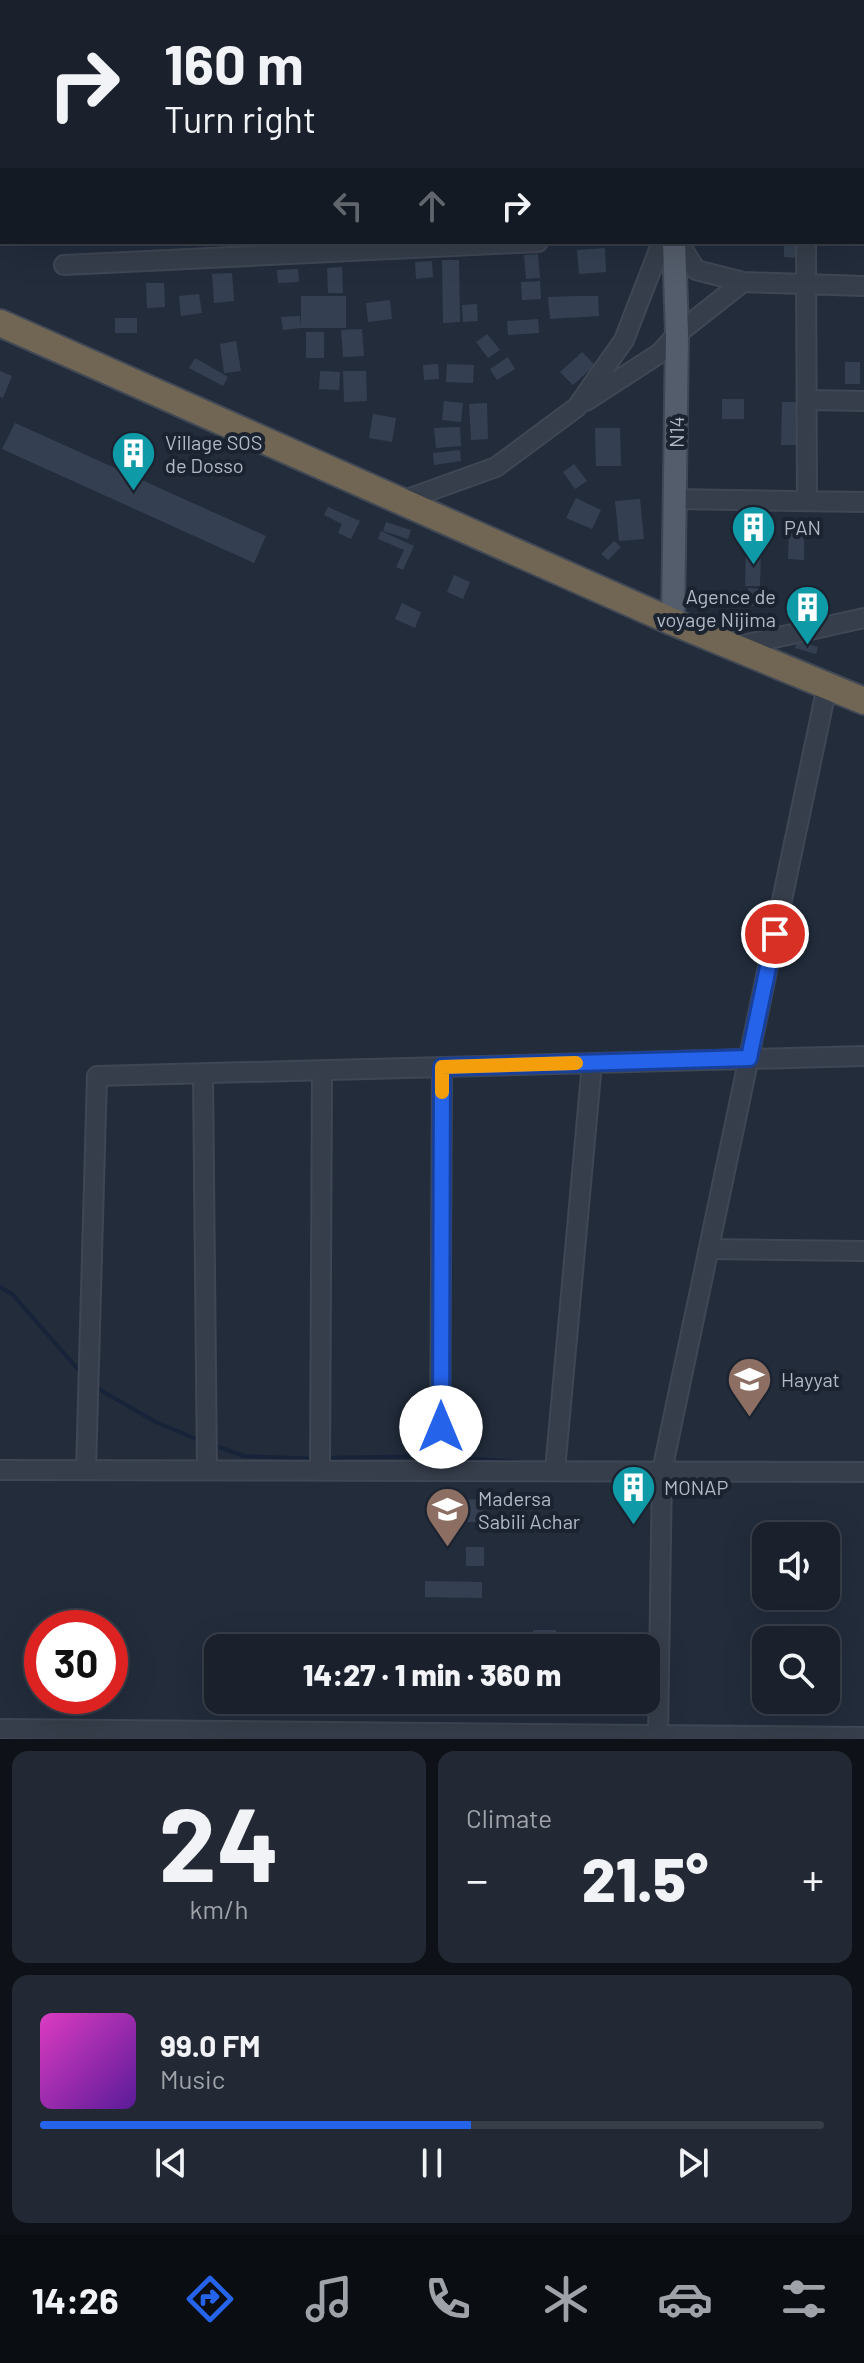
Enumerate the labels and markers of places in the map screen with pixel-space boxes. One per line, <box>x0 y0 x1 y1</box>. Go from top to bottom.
building icon: Village SOS de Dosso <box>110 430 158 493</box>
place label: Village SOS de Dosso <box>165 430 262 477</box>
building icon: PAN <box>729 503 777 566</box>
place label: PAN <box>784 515 821 539</box>
place label: Agence de voyage Nijima <box>656 584 776 631</box>
building icon: Agence de voyage Nijima <box>783 584 831 647</box>
pin <box>741 900 809 968</box>
school or university icon: Hayyat <box>726 1355 774 1418</box>
place label: Hayyat <box>781 1367 840 1391</box>
building icon: MONAP <box>609 1463 657 1526</box>
place label: MONAP <box>664 1475 728 1499</box>
school or university icon: Madersa Sabili Achar <box>423 1486 471 1549</box>
place label: Madersa Sabili Achar <box>478 1486 580 1533</box>

